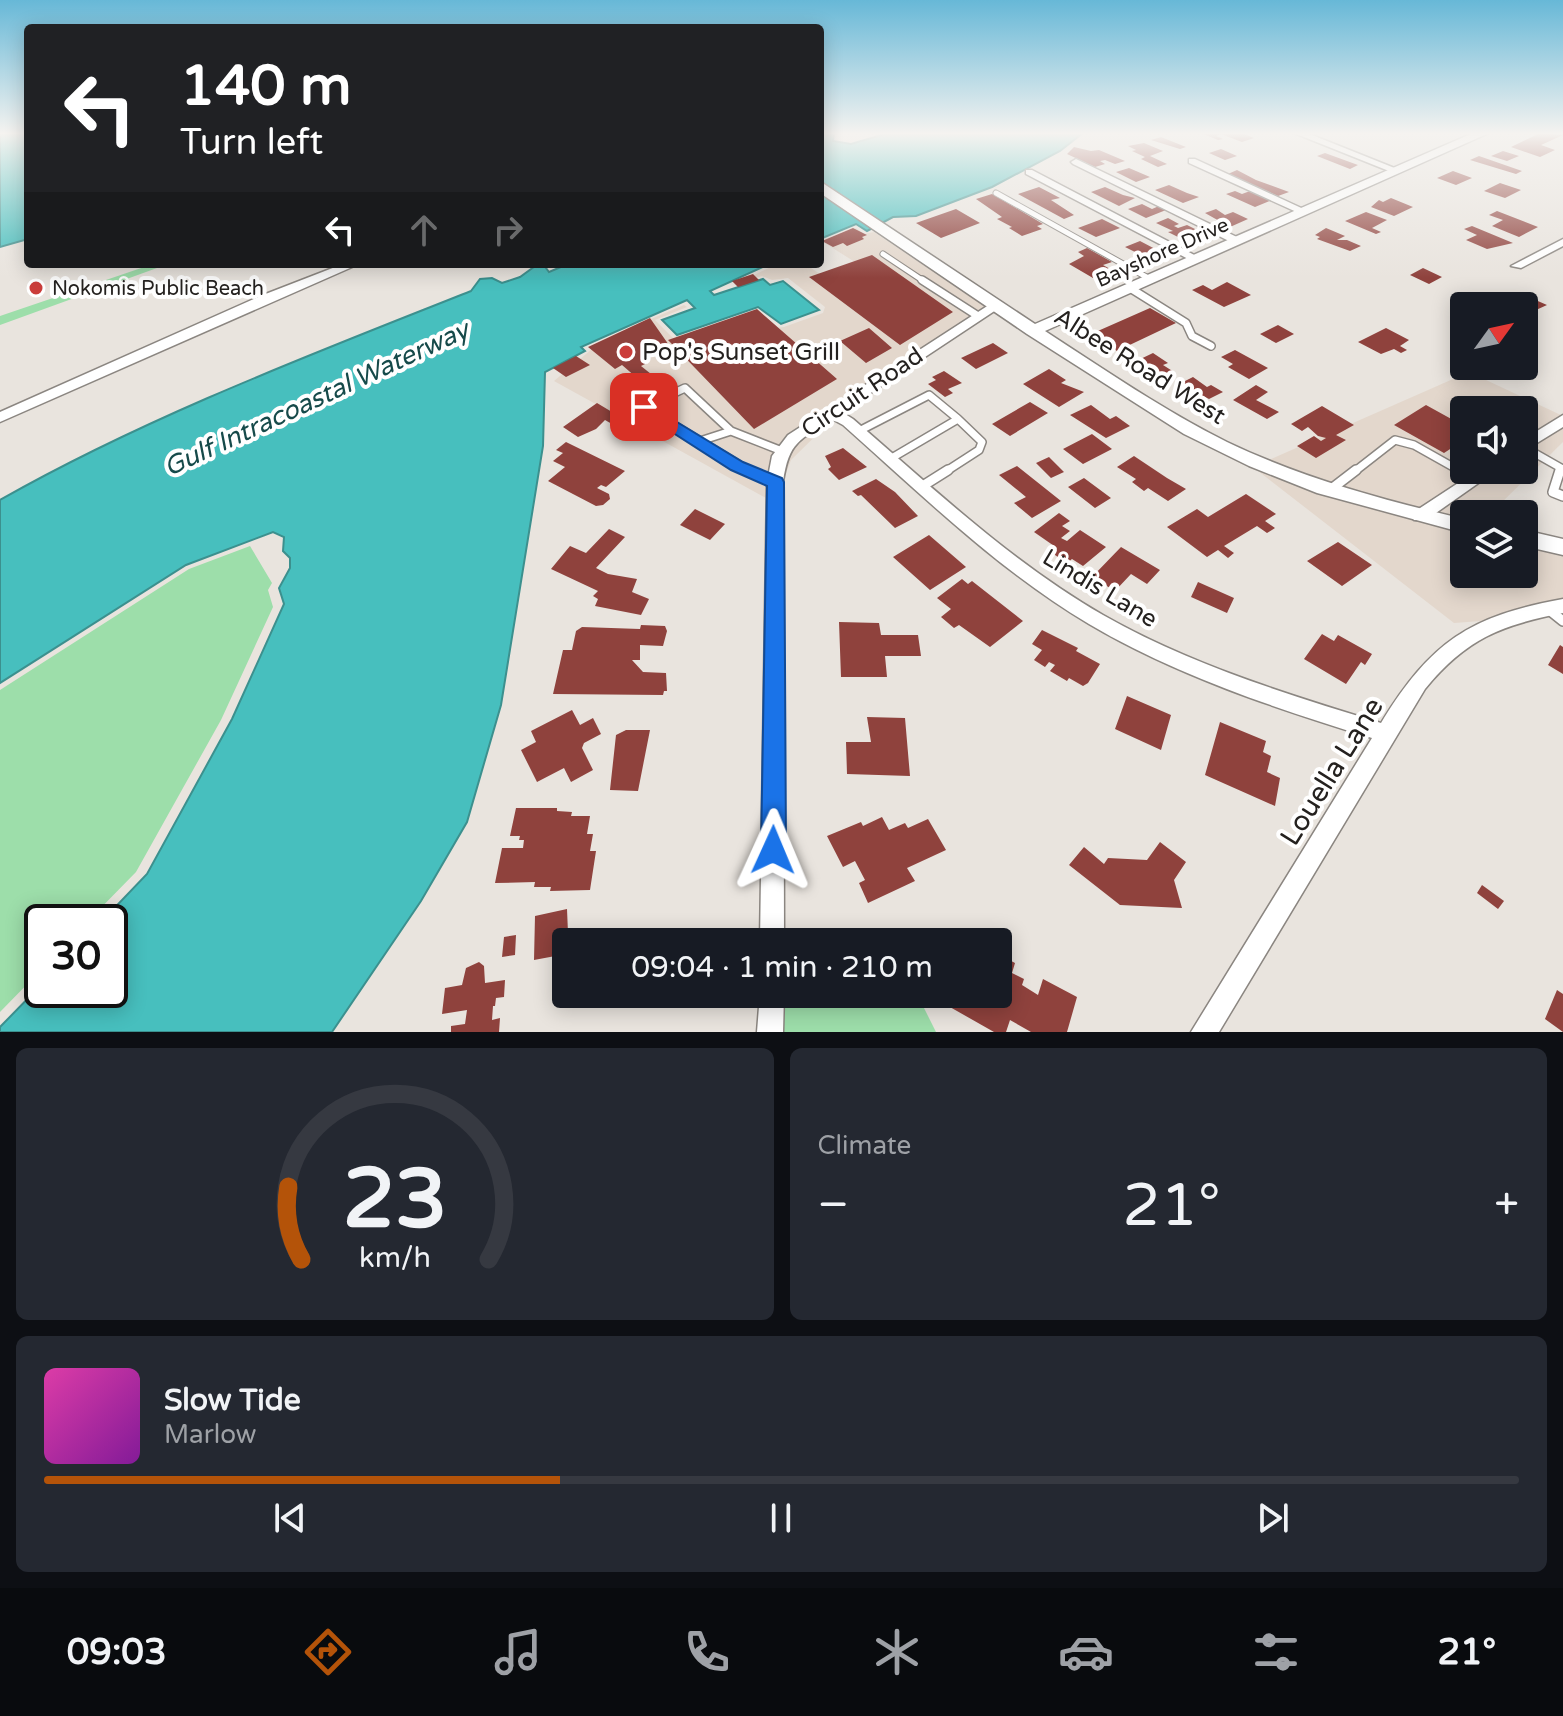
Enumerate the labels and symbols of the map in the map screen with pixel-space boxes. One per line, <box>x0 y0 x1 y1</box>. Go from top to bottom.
street label: Bayshore Drive <box>1092 213 1232 293</box>
place label: Nokomis Public Beach <box>52 277 264 301</box>
marker: Nokomis Public Beach <box>27 279 45 297</box>
north arrow <box>1450 292 1538 380</box>
street label: Albee Road West <box>1049 302 1231 431</box>
water label: Gulf Intracoastal Waterway <box>159 313 476 483</box>
place label: Pop's Sunset Grill <box>642 338 840 367</box>
street label: Circuit Road <box>796 341 929 444</box>
marker: Pop's Sunset Grill <box>617 343 635 361</box>
pin <box>610 373 678 441</box>
street label: Lindis Lane <box>1037 543 1162 634</box>
street label: Louella Lane <box>1273 691 1391 852</box>
position arrow <box>731 808 815 892</box>
speed limit sign: 30 <box>24 904 128 1008</box>

